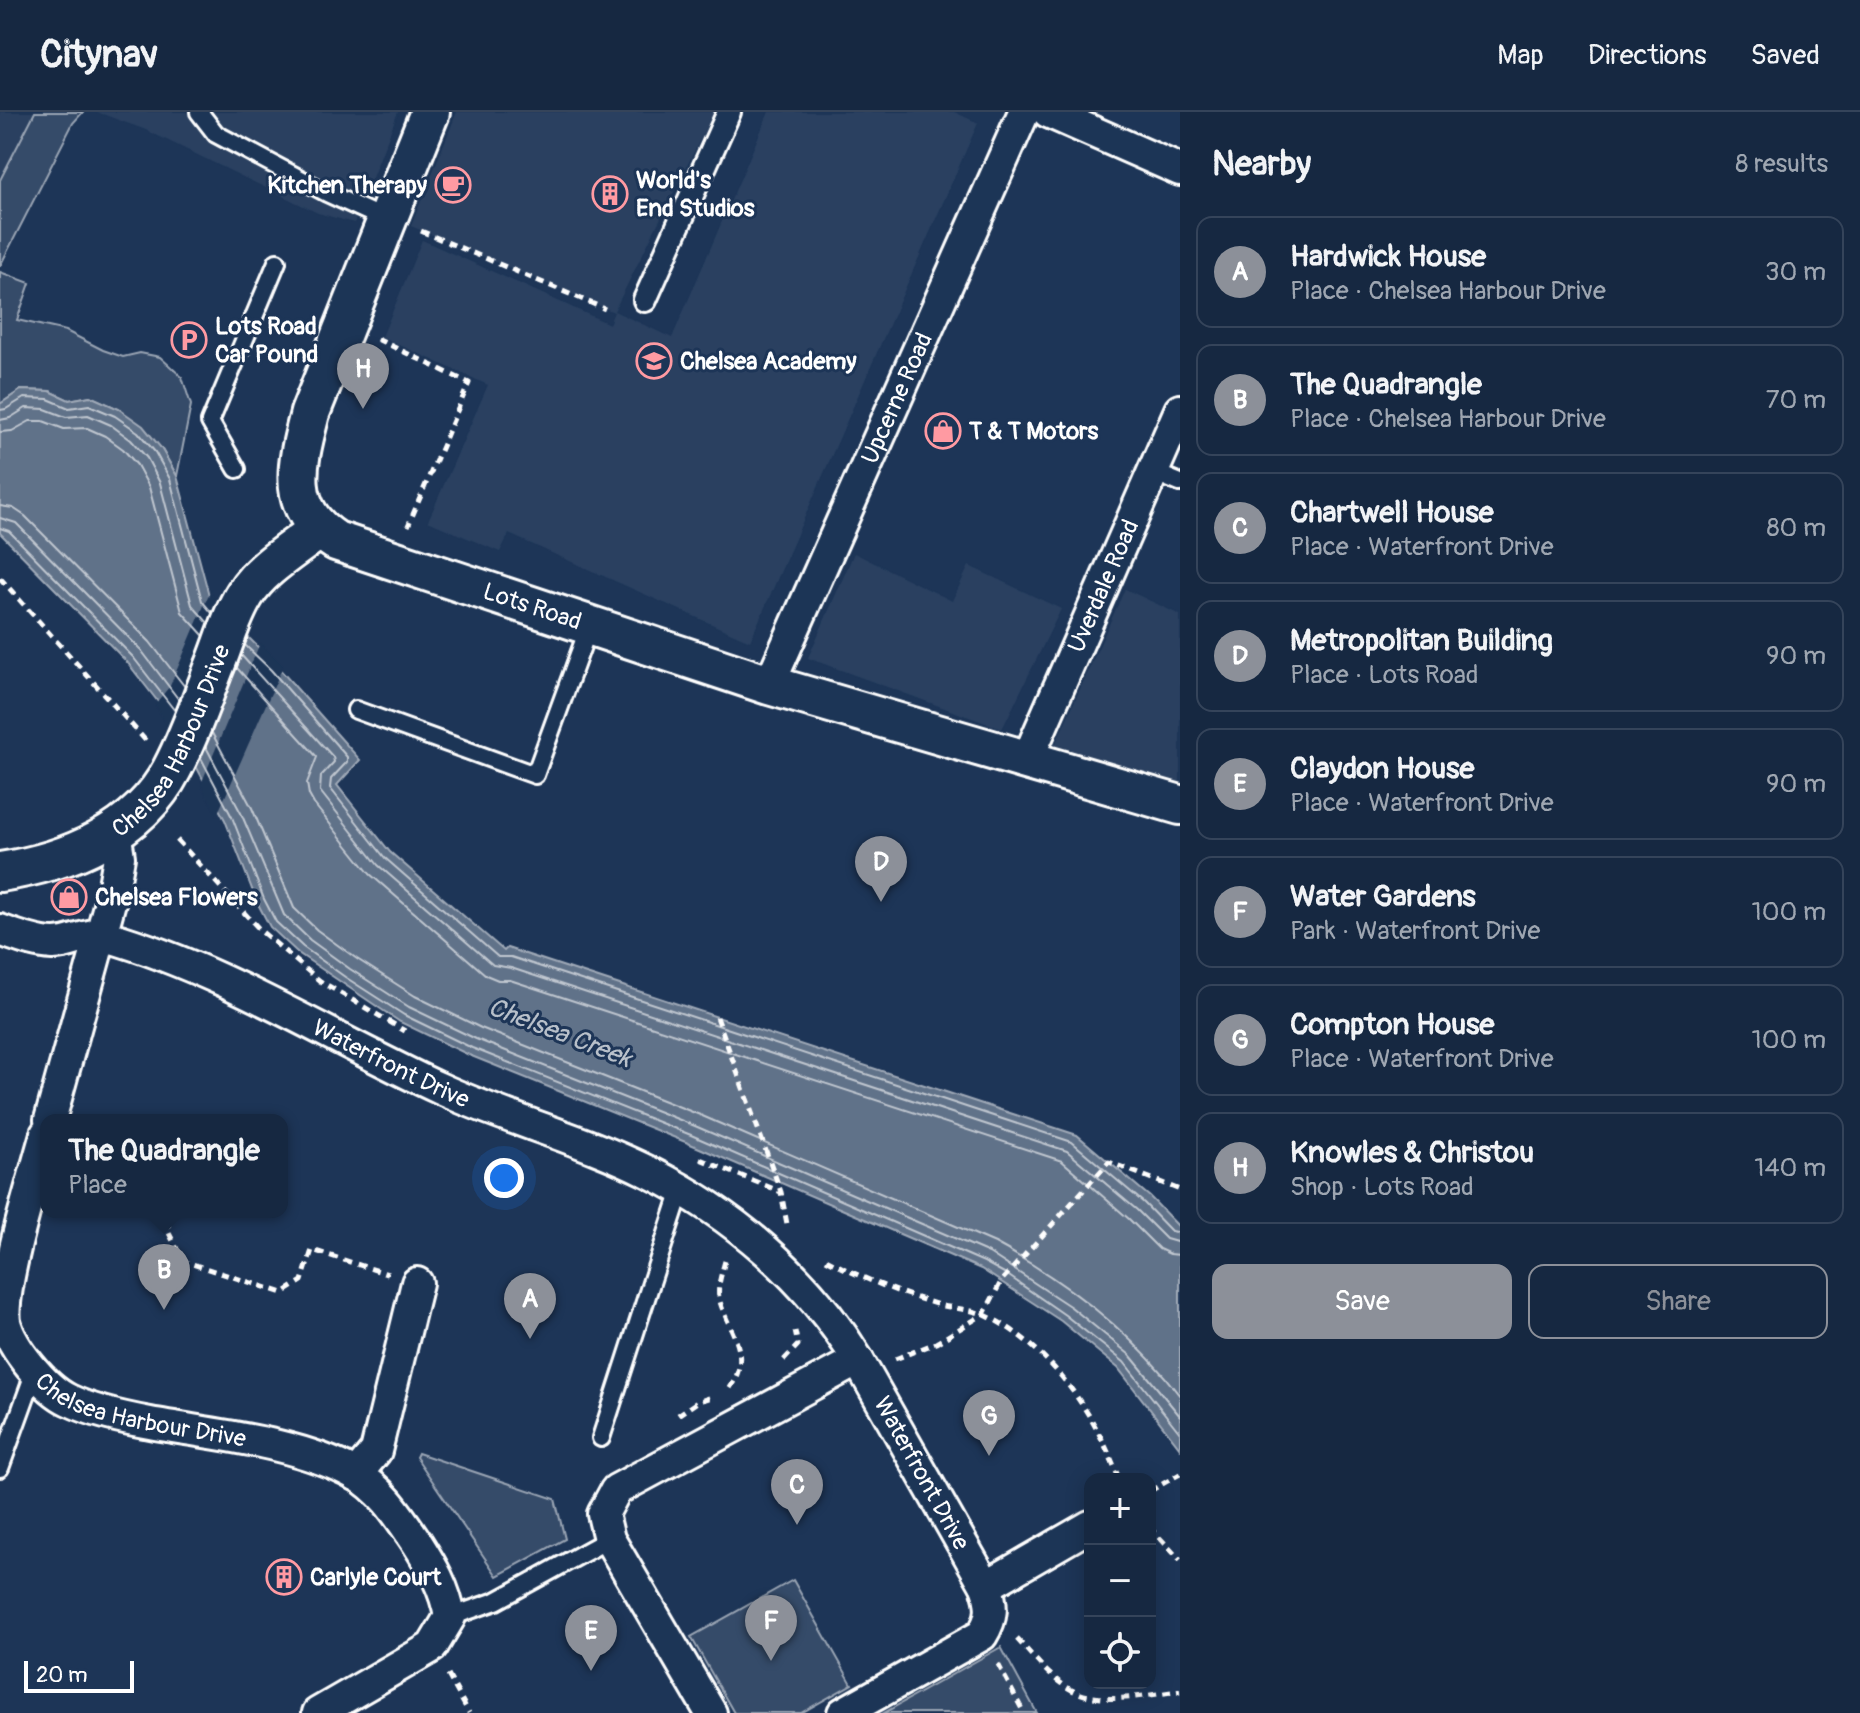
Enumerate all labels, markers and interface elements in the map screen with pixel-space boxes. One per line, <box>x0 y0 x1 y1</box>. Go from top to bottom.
text: Citynav <box>40 31 158 79</box>
text: Map <box>1497 38 1544 73</box>
text: Directions <box>1588 38 1707 73</box>
text: Saved <box>1751 38 1820 73</box>
text: Nearby <box>1212 143 1311 186</box>
text: 8 results <box>1735 148 1828 180</box>
cafe icon: Kitchen Therapy <box>434 166 472 204</box>
place label: World's End Studios <box>636 166 755 223</box>
place label: Kitchen Therapy <box>267 171 428 200</box>
building icon: World's End Studios <box>591 175 629 213</box>
text: Hardwick House <box>1290 238 1486 275</box>
text: A <box>1232 256 1248 288</box>
text: 30 m <box>1765 256 1826 288</box>
text: Place · Chelsea Harbour Drive <box>1290 275 1606 307</box>
place label: Lots Road Car Pound <box>215 312 318 369</box>
parking icon: Lots Road Car Pound <box>170 321 208 359</box>
street label: Upcerne Road <box>855 328 939 468</box>
school or university icon: Chelsea Academy <box>635 342 673 380</box>
pin: H <box>337 343 389 409</box>
place label: Chelsea Academy <box>680 347 857 376</box>
text: The Quadrangle <box>1290 366 1482 403</box>
text: B <box>1233 384 1247 416</box>
text: 70 m <box>1766 384 1826 416</box>
text: Place · Chelsea Harbour Drive <box>1290 403 1606 435</box>
shop icon: T & T Motors <box>924 412 962 450</box>
place label: T & T Motors <box>968 417 1099 446</box>
text: Chartwell House <box>1290 494 1494 531</box>
text: C <box>1232 512 1248 544</box>
text: 80 m <box>1766 512 1826 544</box>
street label: Uverdale Road <box>1062 515 1145 657</box>
text: Place · Waterfront Drive <box>1290 531 1554 563</box>
street label: Lots Road <box>479 577 585 637</box>
text: Metropolitan Building <box>1290 622 1553 659</box>
text: D <box>1232 640 1248 672</box>
text: 90 m <box>1766 640 1826 672</box>
street label: Chelsea Harbour Drive <box>106 641 237 844</box>
text: Place · Lots Road <box>1290 659 1479 691</box>
text: Claydon House <box>1290 750 1474 787</box>
text: E <box>1233 768 1247 800</box>
text: 90 m <box>1766 768 1826 800</box>
text: Place · Waterfront Drive <box>1290 787 1554 819</box>
pin: D <box>855 836 907 902</box>
shop icon: Chelsea Flowers <box>50 878 88 916</box>
text: Water Gardens <box>1290 878 1476 915</box>
place label: Chelsea Flowers <box>95 883 258 912</box>
text: F <box>1232 896 1248 928</box>
text: 100 m <box>1752 896 1826 928</box>
text: Park · Waterfront Drive <box>1290 915 1540 947</box>
water label: Chelsea Creek <box>484 991 638 1076</box>
text: Compton House <box>1290 1006 1494 1043</box>
street label: Waterfront Drive <box>308 1013 474 1115</box>
text: G <box>1231 1024 1249 1056</box>
text: 100 m <box>1752 1024 1826 1056</box>
text: Place · Waterfront Drive <box>1290 1043 1554 1075</box>
popup <box>40 1114 288 1218</box>
text: The Quadrangle <box>68 1132 260 1169</box>
text: Knowles & Christou <box>1290 1134 1534 1171</box>
text: H <box>1232 1152 1248 1184</box>
text: 140 m <box>1754 1152 1826 1184</box>
your location <box>484 1158 524 1198</box>
text: Place <box>68 1169 127 1201</box>
text: Shop · Lots Road <box>1290 1171 1474 1203</box>
pin: B <box>138 1244 190 1310</box>
button: Save <box>1212 1264 1512 1339</box>
button: Share <box>1528 1264 1828 1339</box>
pin: A <box>504 1273 556 1339</box>
street label: Chelsea Harbour Drive <box>29 1367 248 1454</box>
pin: G <box>963 1390 1015 1456</box>
street label: Waterfront Drive <box>867 1391 976 1555</box>
pin: C <box>771 1459 823 1525</box>
map controls <box>1084 1473 1156 1689</box>
button: + <box>1084 1473 1156 1545</box>
button: − <box>1084 1545 1156 1617</box>
building icon: Carlyle Court <box>265 1558 303 1596</box>
place label: Carlyle Court <box>310 1563 443 1592</box>
pin: F <box>745 1595 797 1661</box>
pin: E <box>565 1605 617 1671</box>
button: locate <box>1084 1617 1156 1689</box>
scale bar <box>24 1657 134 1693</box>
text: 20 m <box>36 1661 88 1689</box>

